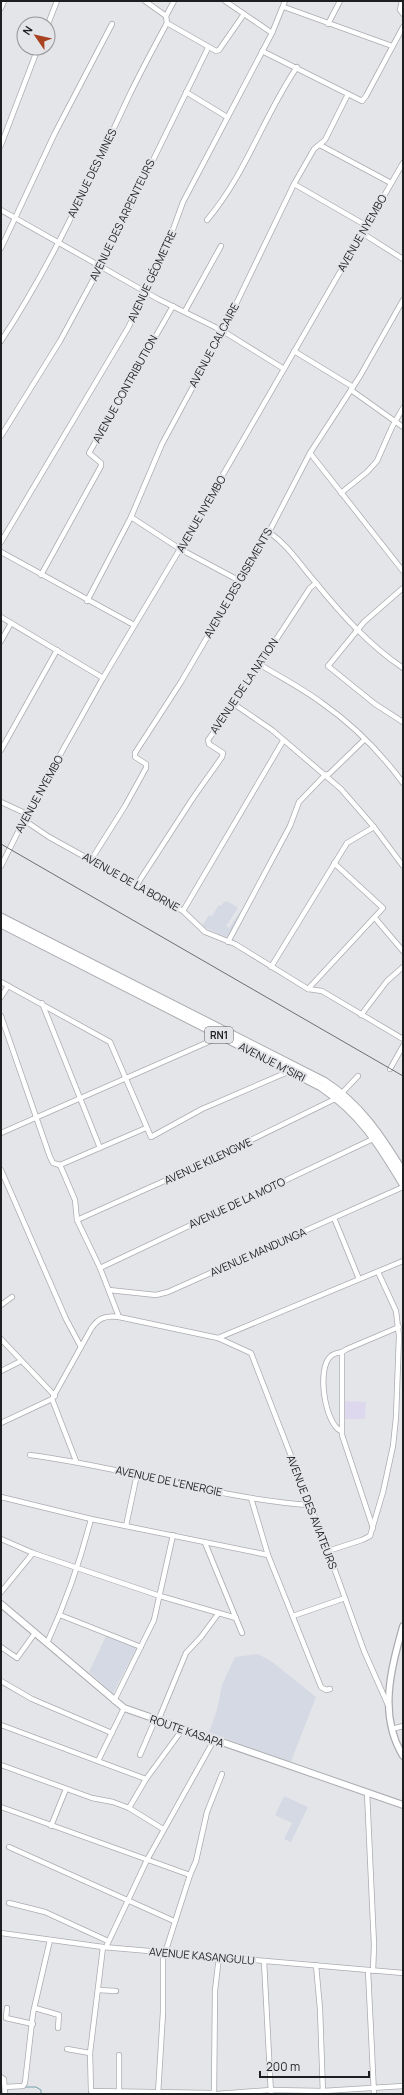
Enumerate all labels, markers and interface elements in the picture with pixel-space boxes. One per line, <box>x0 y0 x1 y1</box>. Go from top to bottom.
north arrow <box>16 16 56 56</box>
text: N <box>19 23 36 38</box>
street label: AVENUE DES MINES <box>63 126 120 220</box>
street label: AVENUE DES ARPENTEURS <box>85 156 158 283</box>
street label: AVENUE NYEMBO <box>333 191 390 274</box>
street label: AVENUE GÉOMETRE <box>124 227 179 324</box>
street label: AVENUE CALCAIRE <box>185 300 242 390</box>
street label: AVENUE CONTRIBUTION <box>89 332 161 445</box>
street label: AVENUE NYEMBO <box>172 472 229 555</box>
street label: AVENUE DES GISEMENTS <box>200 525 275 641</box>
street label: AVENUE DE LA NATION <box>206 635 281 736</box>
street label: AVENUE NYEMBO <box>11 752 66 835</box>
street label: AVENUE DE LA BORNE <box>80 849 183 915</box>
road number: RN1 <box>205 1027 233 1043</box>
street label: AVENUE M'SIRI <box>236 1038 308 1085</box>
street label: AVENUE KILENGWE <box>161 1134 254 1187</box>
street label: AVENUE DE LA MOTO <box>186 1174 288 1232</box>
street label: AVENUE MANDUNGA <box>207 1224 308 1279</box>
street label: AVENUE DES AVIATEURS <box>284 1453 341 1571</box>
street label: AVENUE DE L'ENERGIE <box>114 1462 224 1499</box>
street label: ROUTE KASAPA <box>148 1711 226 1750</box>
street label: AVENUE KASANGULU <box>148 1943 256 1968</box>
scale bar <box>260 2053 369 2079</box>
text: 200 m <box>266 2058 300 2075</box>

